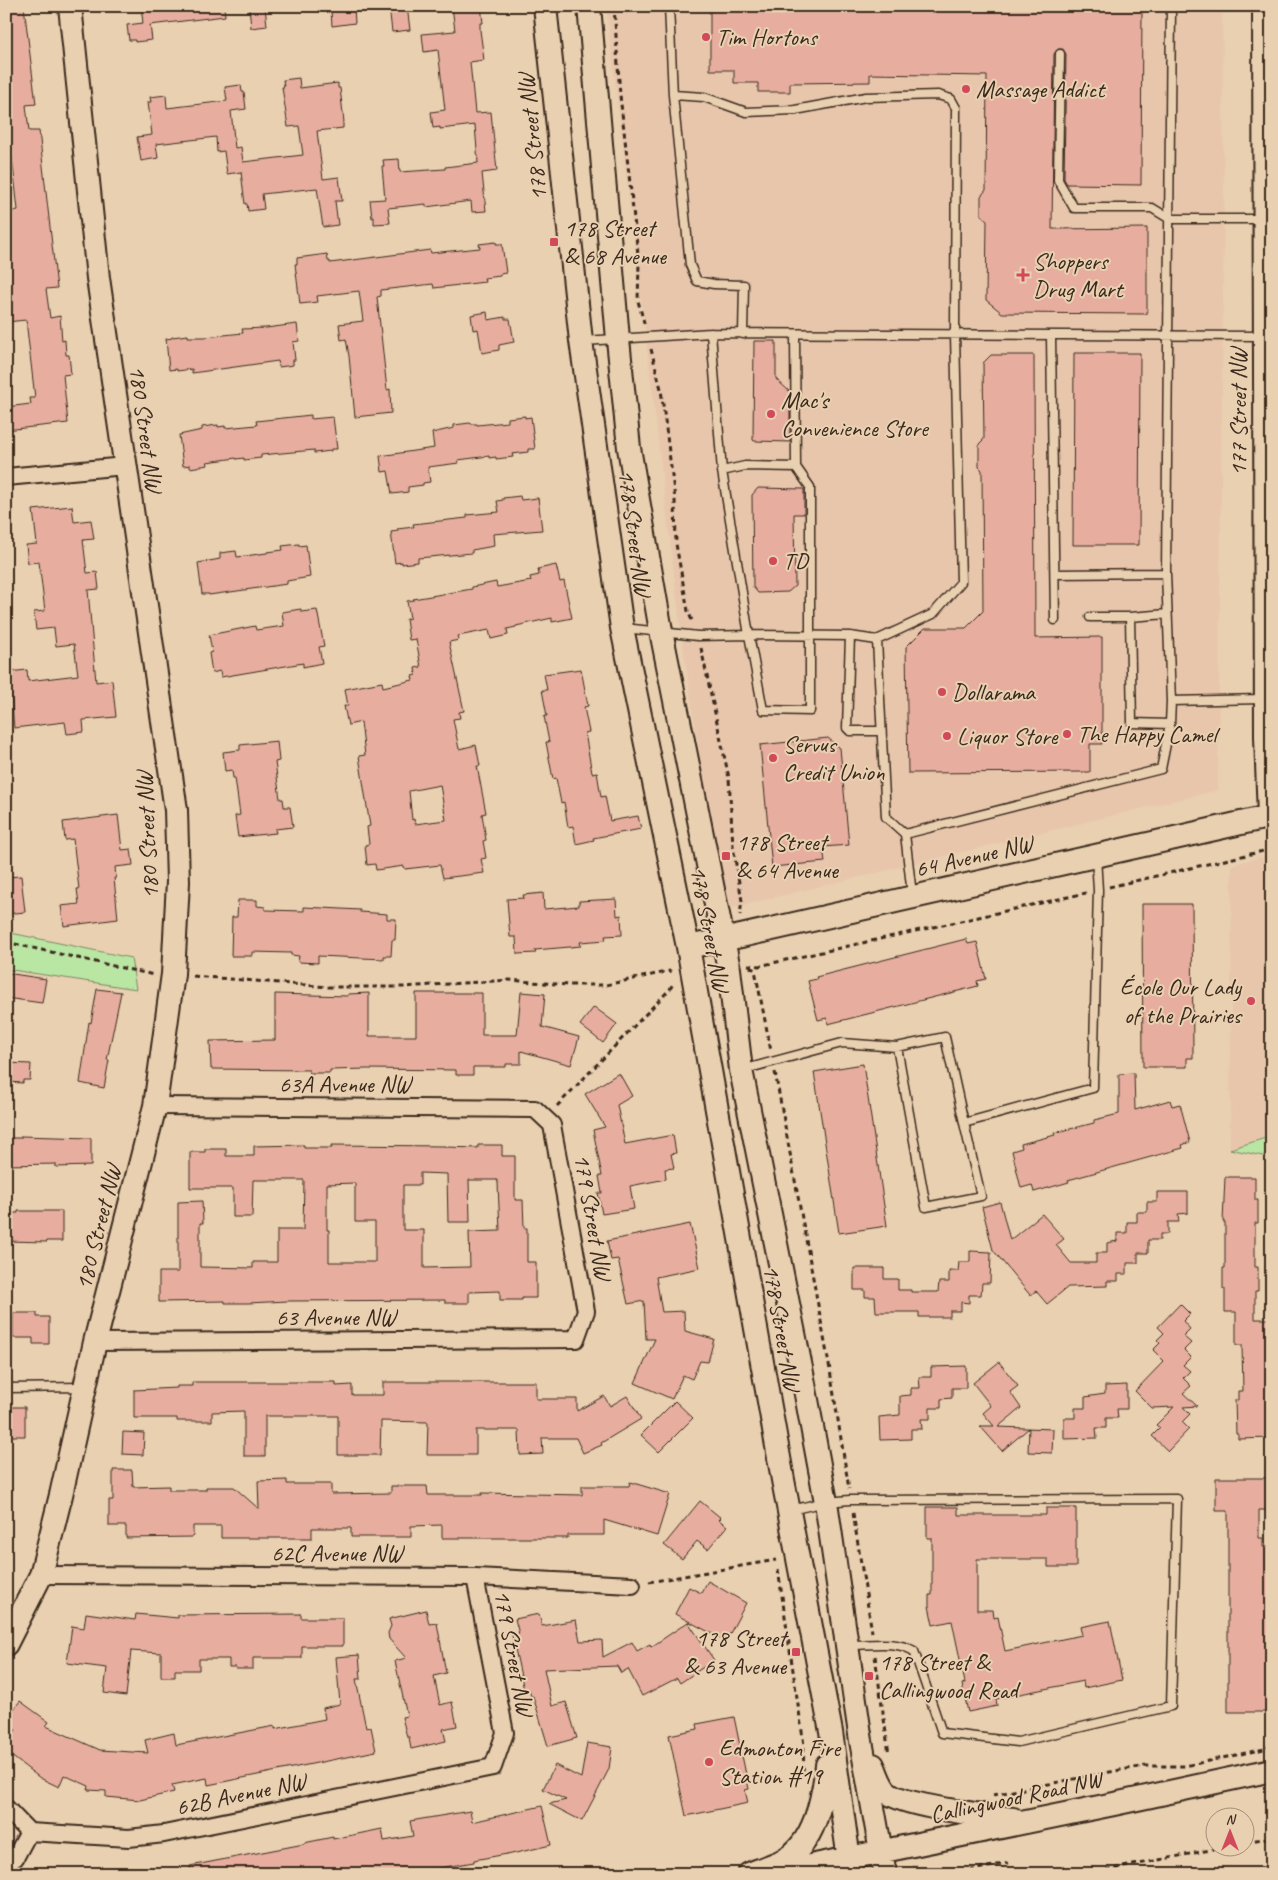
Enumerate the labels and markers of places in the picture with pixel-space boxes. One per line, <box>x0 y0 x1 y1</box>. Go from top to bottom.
place label: Tim Hortons <box>716 22 819 52</box>
marker: Tim Hortons <box>700 31 712 43</box>
place label: Massage Addict <box>976 74 1106 104</box>
marker: Massage Addict <box>960 83 972 95</box>
place label: 178 Street & 68 Avenue <box>564 213 668 271</box>
marker: 178 Street & 68 Avenue <box>548 236 560 248</box>
place label: Shoppers Drug Mart <box>1033 246 1125 304</box>
marker: Shoppers Drug Mart <box>1017 269 1029 281</box>
place label: Mac's Convenience Store <box>781 385 930 443</box>
marker: Mac's Convenience Store <box>765 408 777 420</box>
place label: TD <box>783 546 810 576</box>
marker: TD <box>767 555 779 567</box>
place label: Dollarama <box>952 677 1036 707</box>
marker: Dollarama <box>936 686 948 698</box>
place label: The Happy Camel <box>1077 719 1220 749</box>
place label: Liquor Store <box>957 721 1060 751</box>
marker: The Happy Camel <box>1061 728 1073 740</box>
place label: Servus Credit Union <box>783 729 885 787</box>
marker: Liquor Store <box>941 730 953 742</box>
marker: Servus Credit Union <box>767 752 779 764</box>
place label: 178 Street & 64 Avenue <box>736 827 840 885</box>
marker: 178 Street & 64 Avenue <box>720 850 732 862</box>
place label: École Our Lady of the Prairies <box>1120 972 1243 1030</box>
marker: École Our Lady of the Prairies <box>1245 995 1257 1007</box>
place label: 178 Street & 63 Avenue <box>684 1623 789 1681</box>
marker: 178 Street & 63 Avenue <box>790 1646 802 1658</box>
place label: 178 Street & Callingwood Road <box>879 1647 1021 1705</box>
marker: 178 Street & Callingwood Road <box>863 1670 875 1682</box>
place label: Edmonton Fire Station #19 <box>719 1733 842 1791</box>
marker: Edmonton Fire Station #19 <box>703 1756 715 1768</box>

